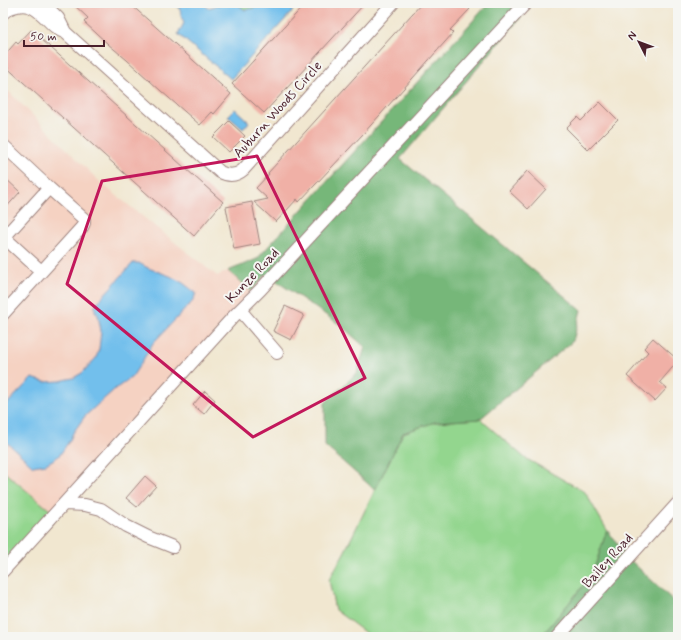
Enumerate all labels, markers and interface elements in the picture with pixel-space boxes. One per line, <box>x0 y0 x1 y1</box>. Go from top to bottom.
scale bar <box>24 22 104 48</box>
north arrow <box>619 22 659 62</box>
text: 50 m <box>30 29 57 45</box>
text: N <box>625 29 640 43</box>
street label: Auburn Woods Circle <box>229 57 326 162</box>
street label: Kunze Road <box>222 244 283 307</box>
street label: Bailey Road <box>578 530 637 592</box>

